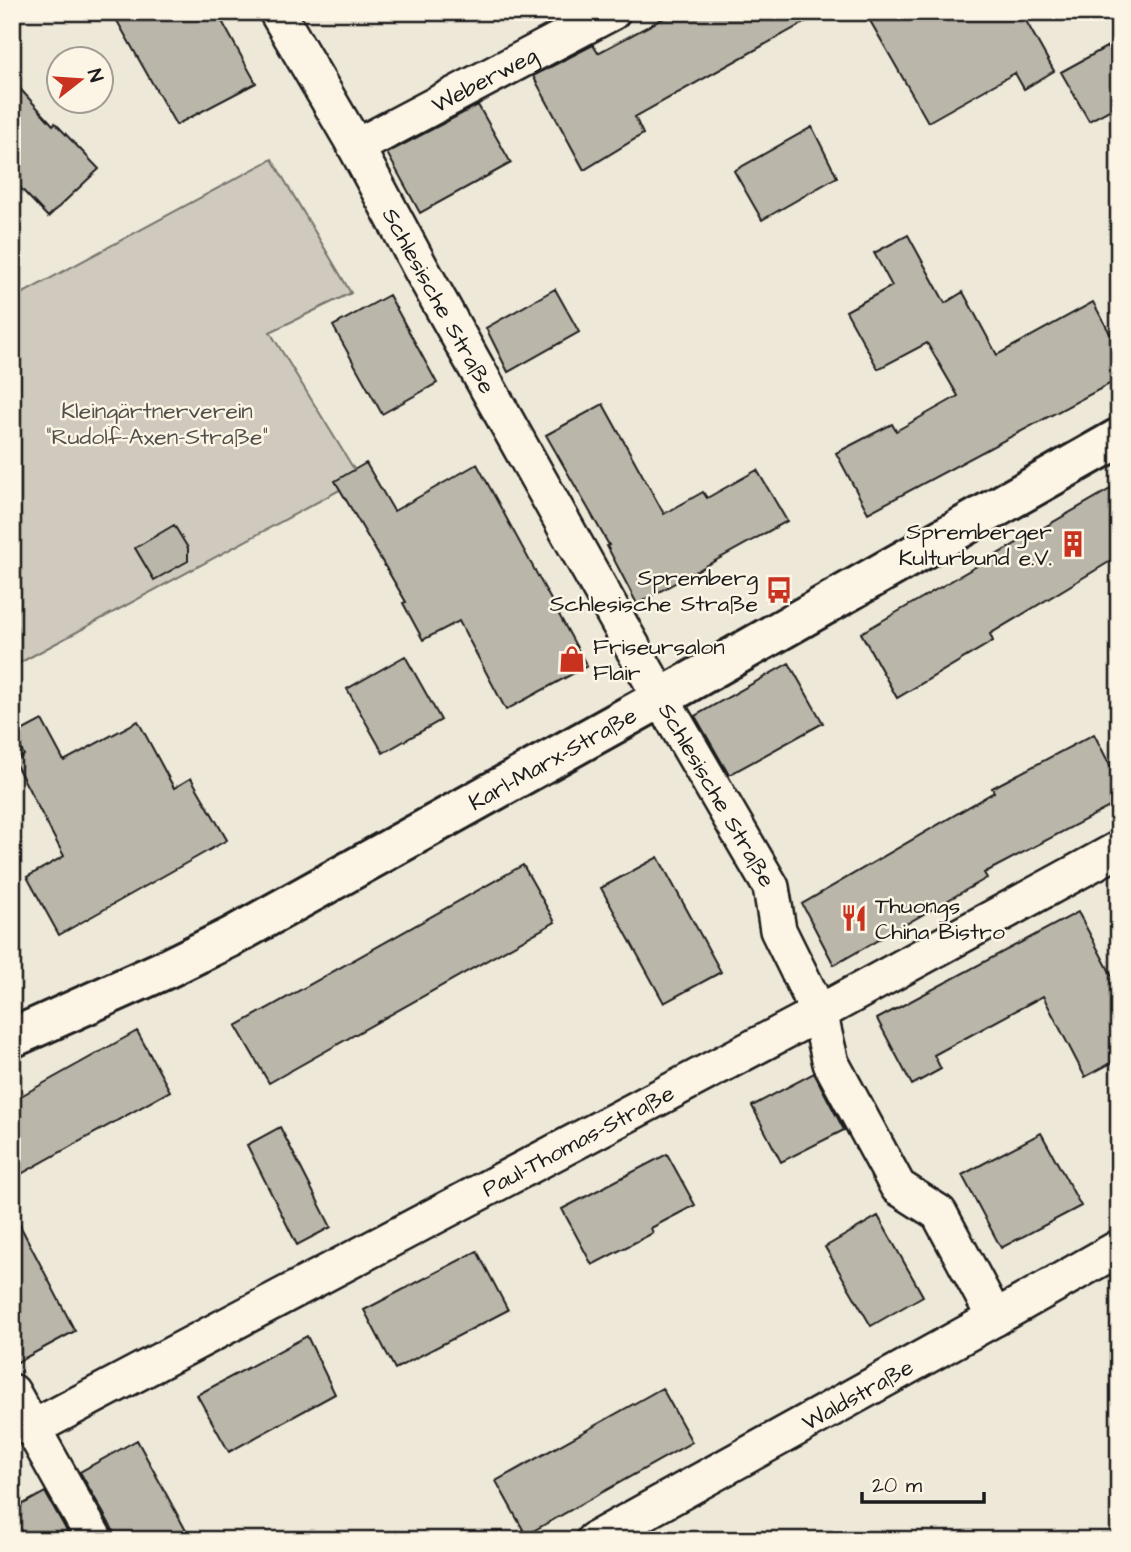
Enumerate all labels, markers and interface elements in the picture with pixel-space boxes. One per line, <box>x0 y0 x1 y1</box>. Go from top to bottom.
street label: Weberweg <box>426 39 544 121</box>
north arrow <box>46 46 116 116</box>
text: N <box>80 66 109 85</box>
street label: Schlesische Straße <box>374 202 503 400</box>
park label: Kleingärtnerverein "Rudolf-Axen-Straße" <box>46 395 268 453</box>
place label: Spremberger Kulturbund e.V. <box>899 516 1052 574</box>
building icon: Spremberger Kulturbund e.V. <box>1058 529 1088 559</box>
place label: Spremberg Schlesische Straße <box>550 562 758 620</box>
bus stop icon: Spremberg Schlesische Straße <box>764 575 794 605</box>
place label: Friseursalon Flair <box>593 631 725 689</box>
shop icon: Friseursalon Flair <box>557 644 587 674</box>
street label: Schlesische Straße <box>650 697 783 893</box>
street label: Karl-Marx-Straße <box>463 700 643 819</box>
place label: Thuongs China Bistro <box>875 890 1005 948</box>
restaurant icon: Thuongs China Bistro <box>839 903 869 933</box>
street label: Paul-Thomas-Straße <box>476 1077 680 1205</box>
street label: Waldstraße <box>796 1351 919 1439</box>
scale bar <box>862 1461 984 1505</box>
text: 20 m <box>872 1471 923 1500</box>

